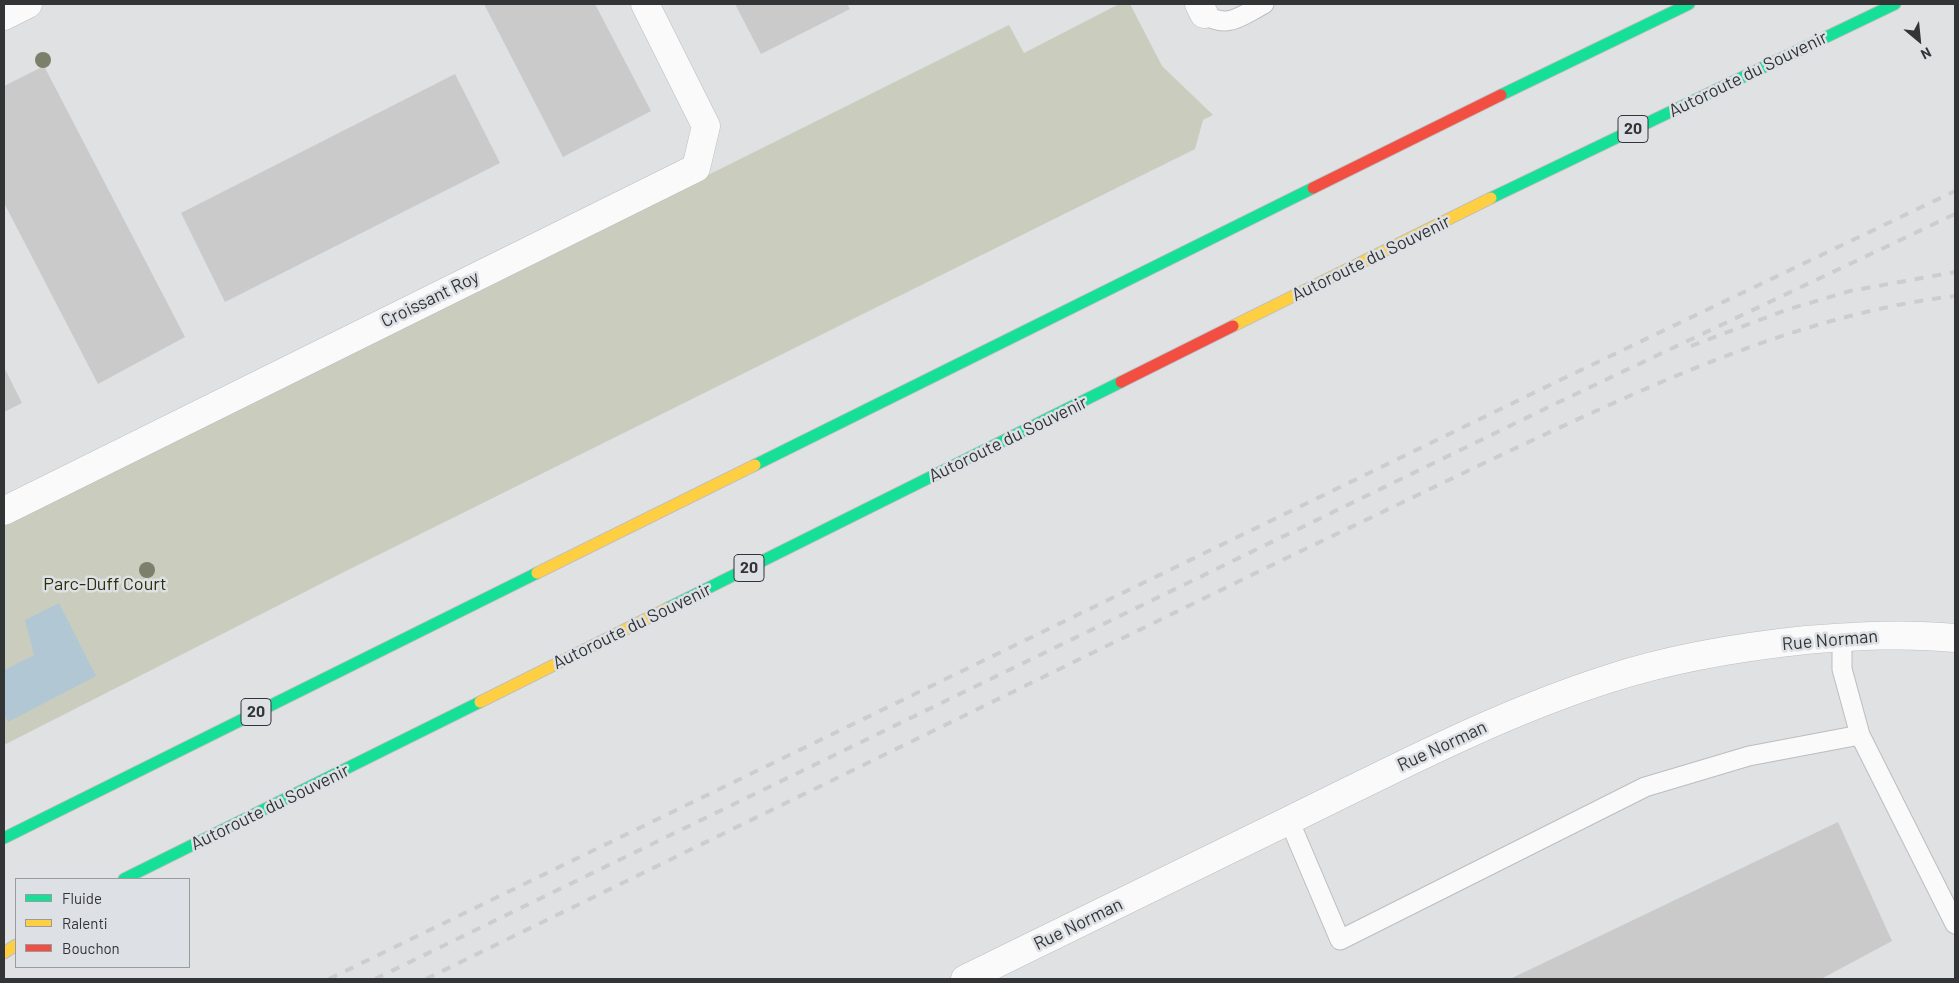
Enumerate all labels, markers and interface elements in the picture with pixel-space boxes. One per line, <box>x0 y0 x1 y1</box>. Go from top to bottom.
north arrow <box>1894 15 1944 65</box>
street label: Autoroute du Souvenir <box>1665 26 1831 122</box>
text: N <box>1918 44 1934 63</box>
road number: 20 <box>1618 116 1648 142</box>
street label: Autoroute du Souvenir <box>1288 210 1454 306</box>
street label: Croissant Roy <box>377 266 483 332</box>
street label: Autoroute du Souvenir <box>925 391 1091 487</box>
road number: 20 <box>734 554 764 582</box>
park label: Parc-Duff Court <box>43 573 167 595</box>
street label: Autoroute du Souvenir <box>549 578 715 674</box>
street label: Rue Norman <box>1781 625 1879 655</box>
road number: 20 <box>241 699 271 726</box>
street label: Rue Norman <box>1394 716 1490 776</box>
street label: Autoroute du Souvenir <box>187 759 353 855</box>
legend <box>15 878 190 968</box>
text: Fluide <box>62 889 102 907</box>
street label: Rue Norman <box>1030 893 1126 955</box>
text: Ralenti <box>62 914 108 932</box>
text: Bouchon <box>62 939 120 957</box>

